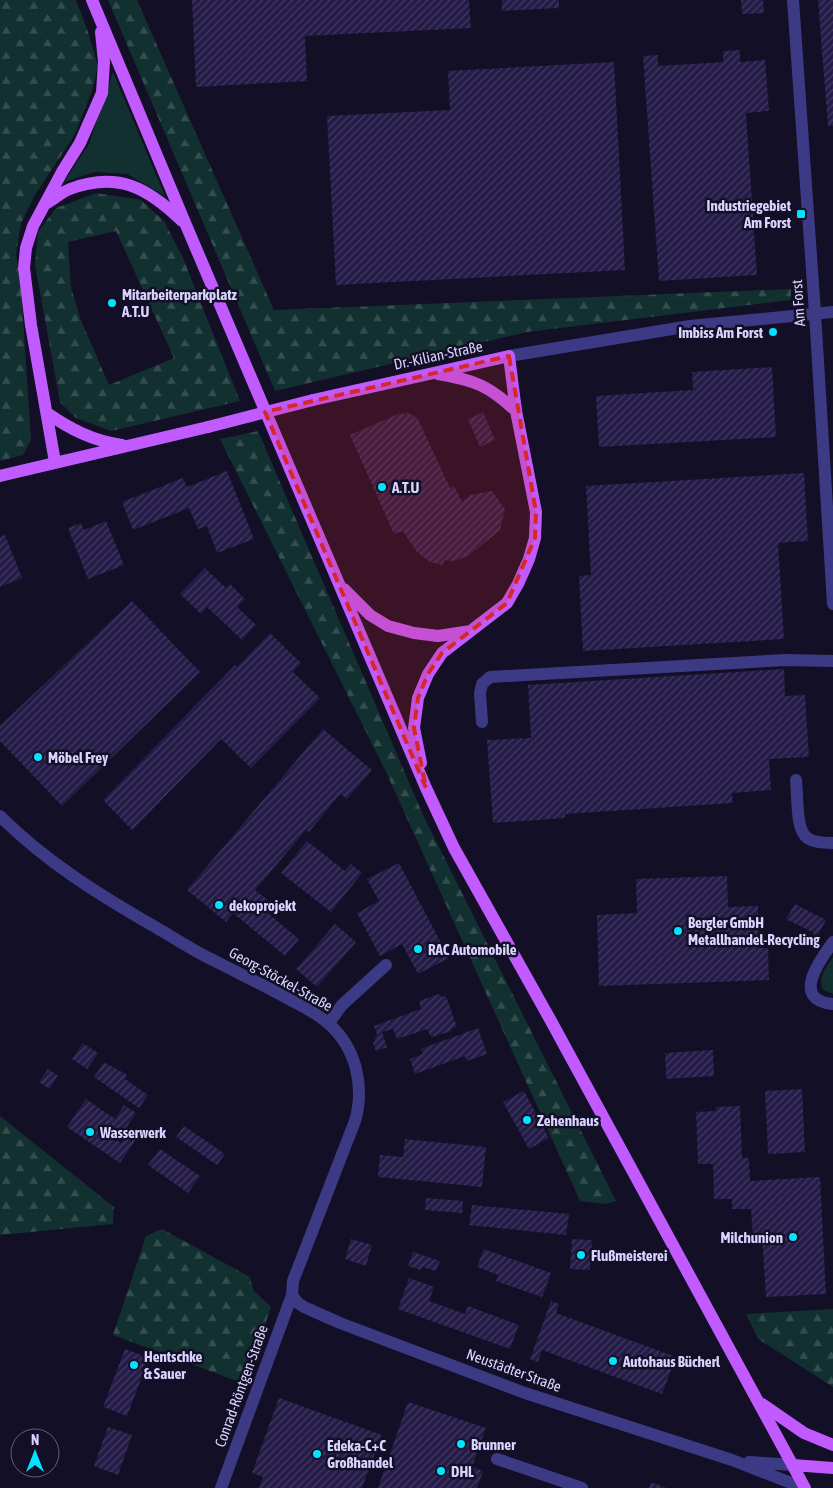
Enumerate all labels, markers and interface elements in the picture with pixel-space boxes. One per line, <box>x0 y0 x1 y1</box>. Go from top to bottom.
place label: Industriegebiet Am Forst <box>707 197 792 231</box>
marker: Industriegebiet Am Forst <box>795 208 807 220</box>
street label: Am Forst <box>788 279 808 327</box>
place label: Mitarbeiterparkplatz A.T.U <box>121 286 237 320</box>
marker: Mitarbeiterparkplatz A.T.U <box>106 297 118 309</box>
place label: Imbiss Am Forst <box>678 324 764 341</box>
marker: Imbiss Am Forst <box>767 326 779 338</box>
street label: Dr.-Kilian-Straße <box>392 337 484 373</box>
place label: A.T.U <box>391 479 420 496</box>
marker: A.T.U <box>376 481 388 493</box>
place label: Möbel Frey <box>48 749 109 766</box>
marker: Möbel Frey <box>32 751 44 763</box>
place label: dekoprojekt <box>229 897 297 914</box>
marker: dekoprojekt <box>213 899 225 911</box>
place label: Bergler GmbH Metallhandel-Recycling <box>688 914 820 948</box>
marker: Bergler GmbH Metallhandel-Recycling <box>672 925 684 937</box>
place label: RAC Automobile <box>428 941 517 958</box>
marker: RAC Automobile <box>412 943 424 955</box>
street label: Georg-Stöckel-Straße <box>226 944 336 1014</box>
place label: Zehenhaus <box>537 1112 599 1129</box>
marker: Zehenhaus <box>521 1114 533 1126</box>
place label: Wasserwerk <box>99 1124 166 1141</box>
marker: Wasserwerk <box>84 1126 96 1138</box>
place label: Milchunion <box>721 1229 783 1246</box>
marker: Milchunion <box>787 1231 799 1243</box>
place label: Flußmeisterei <box>591 1247 667 1264</box>
marker: Flußmeisterei <box>575 1249 587 1261</box>
street label: Conrad-Röntgen-Straße <box>211 1322 271 1449</box>
street label: Neustädter Straße <box>464 1345 564 1395</box>
place label: Hentschke & Sauer <box>144 1348 203 1382</box>
place label: Autohaus Bücherl <box>622 1353 721 1370</box>
marker: Autohaus Bücherl <box>607 1355 619 1367</box>
marker: Hentschke & Sauer <box>128 1359 140 1371</box>
north arrow <box>10 1428 60 1478</box>
text: N <box>31 1432 39 1448</box>
place label: Brunner <box>471 1436 516 1453</box>
place label: Edeka-C+C Großhandel <box>327 1437 394 1471</box>
marker: Brunner <box>455 1438 467 1450</box>
marker: Edeka-C+C Großhandel <box>311 1448 323 1460</box>
place label: DHL <box>451 1463 474 1480</box>
marker: DHL <box>435 1465 447 1477</box>

